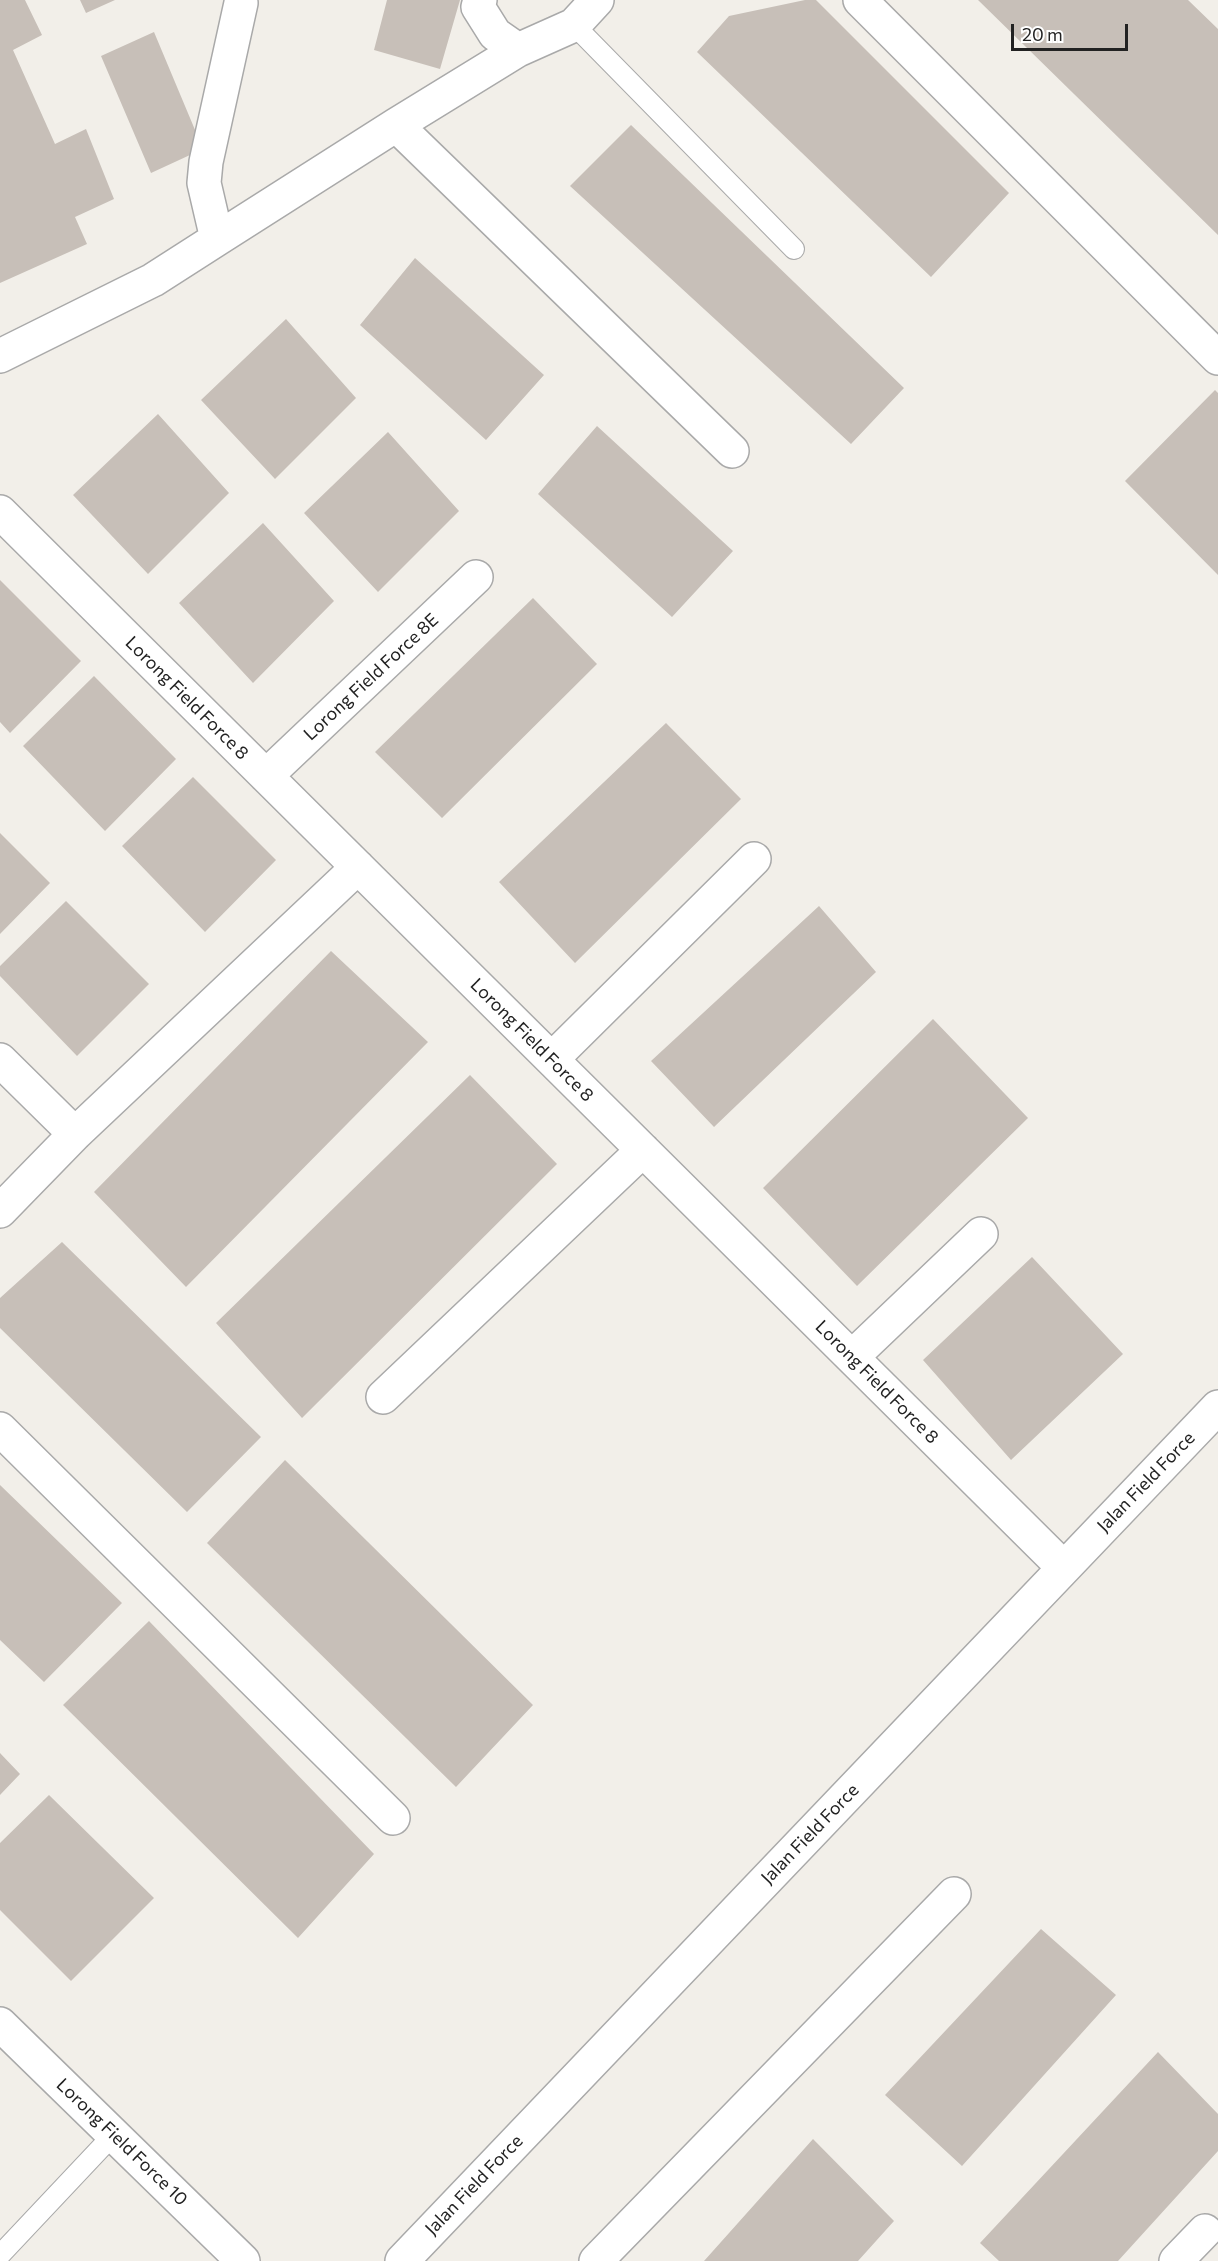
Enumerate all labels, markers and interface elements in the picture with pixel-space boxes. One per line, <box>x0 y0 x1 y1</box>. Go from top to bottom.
scale bar <box>1014 12 1131 50</box>
text: 20 m <box>1022 23 1063 45</box>
street label: Lorong Field Force 8E <box>299 609 443 745</box>
street label: Lorong Field Force 8 <box>121 632 253 764</box>
street label: Lorong Field Force 8 <box>466 974 598 1106</box>
street label: Lorong Field Force 8 <box>811 1316 943 1448</box>
street label: Jalan Field Force <box>1093 1427 1199 1537</box>
street label: Jalan Field Force <box>757 1779 863 1889</box>
street label: Lorong Field Force 10 <box>52 2074 192 2210</box>
street label: Jalan Field Force <box>421 2130 527 2240</box>

